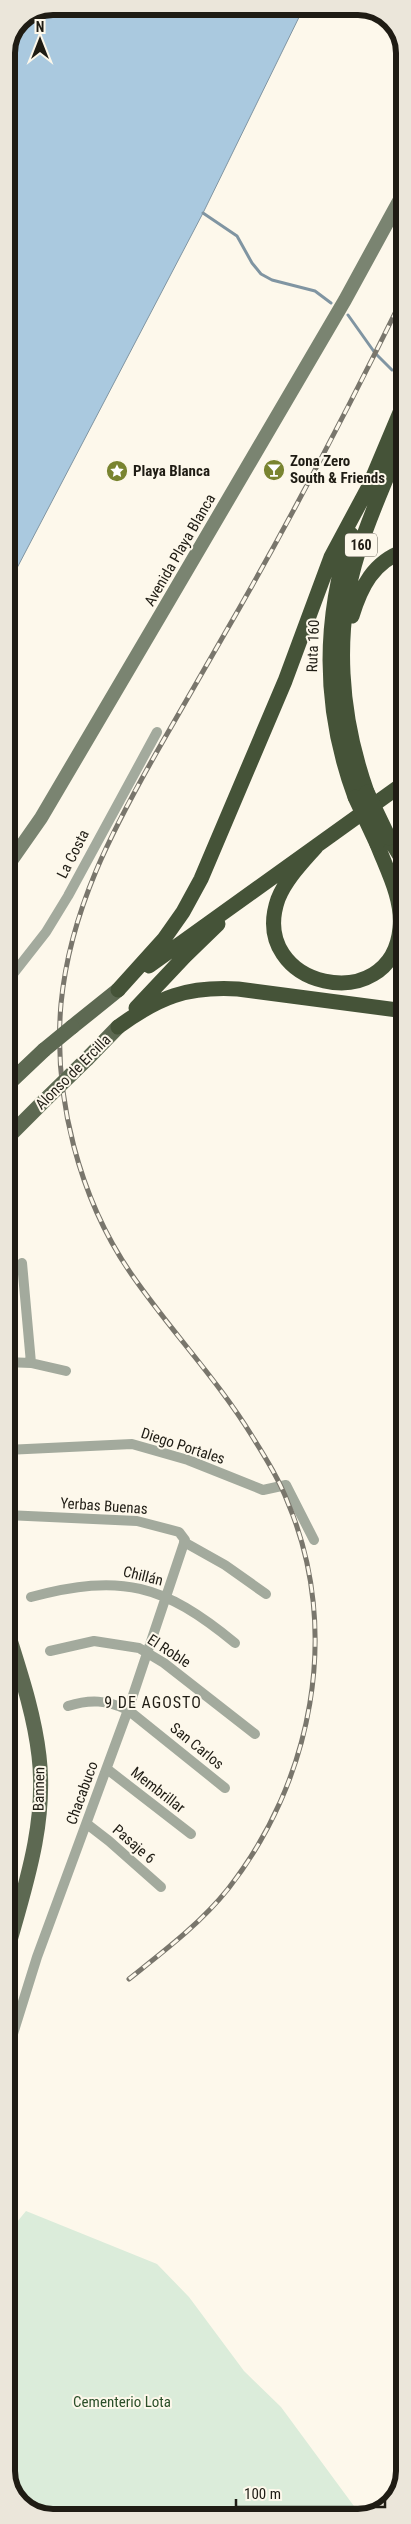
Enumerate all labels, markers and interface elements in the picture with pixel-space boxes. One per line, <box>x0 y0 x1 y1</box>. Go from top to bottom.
north arrow <box>15 15 65 65</box>
text: N <box>36 19 44 35</box>
place label: Zona Zero South & Friends <box>290 452 385 487</box>
bar icon: Zona Zero South & Friends <box>262 458 286 482</box>
place icon: Playa Blanca <box>105 459 129 483</box>
place label: Playa Blanca <box>133 462 210 480</box>
street label: Avenida Playa Blanca <box>141 491 219 609</box>
road number: 160 <box>345 534 377 556</box>
street label: Ruta 160 <box>303 619 323 673</box>
street label: La Costa <box>53 827 93 881</box>
street label: Alonso de Ercilla <box>32 1031 114 1113</box>
street label: Diego Portales <box>139 1424 227 1468</box>
street label: Yerbas Buenas <box>60 1494 148 1518</box>
street label: Chillán <box>121 1562 165 1590</box>
street label: El Roble <box>144 1630 194 1672</box>
district label: 9 DE AGOSTO <box>104 1693 202 1712</box>
street label: San Carlos <box>167 1719 228 1773</box>
street label: Chacabuco <box>62 1759 102 1827</box>
street label: Membrillar <box>127 1763 189 1817</box>
street label: Bannen <box>30 1767 48 1811</box>
street label: Pasaje 6 <box>109 1821 159 1867</box>
park label: Cementerio Lota <box>73 2393 171 2411</box>
scale bar <box>236 2476 385 2508</box>
text: 100 m <box>244 2485 281 2503</box>

